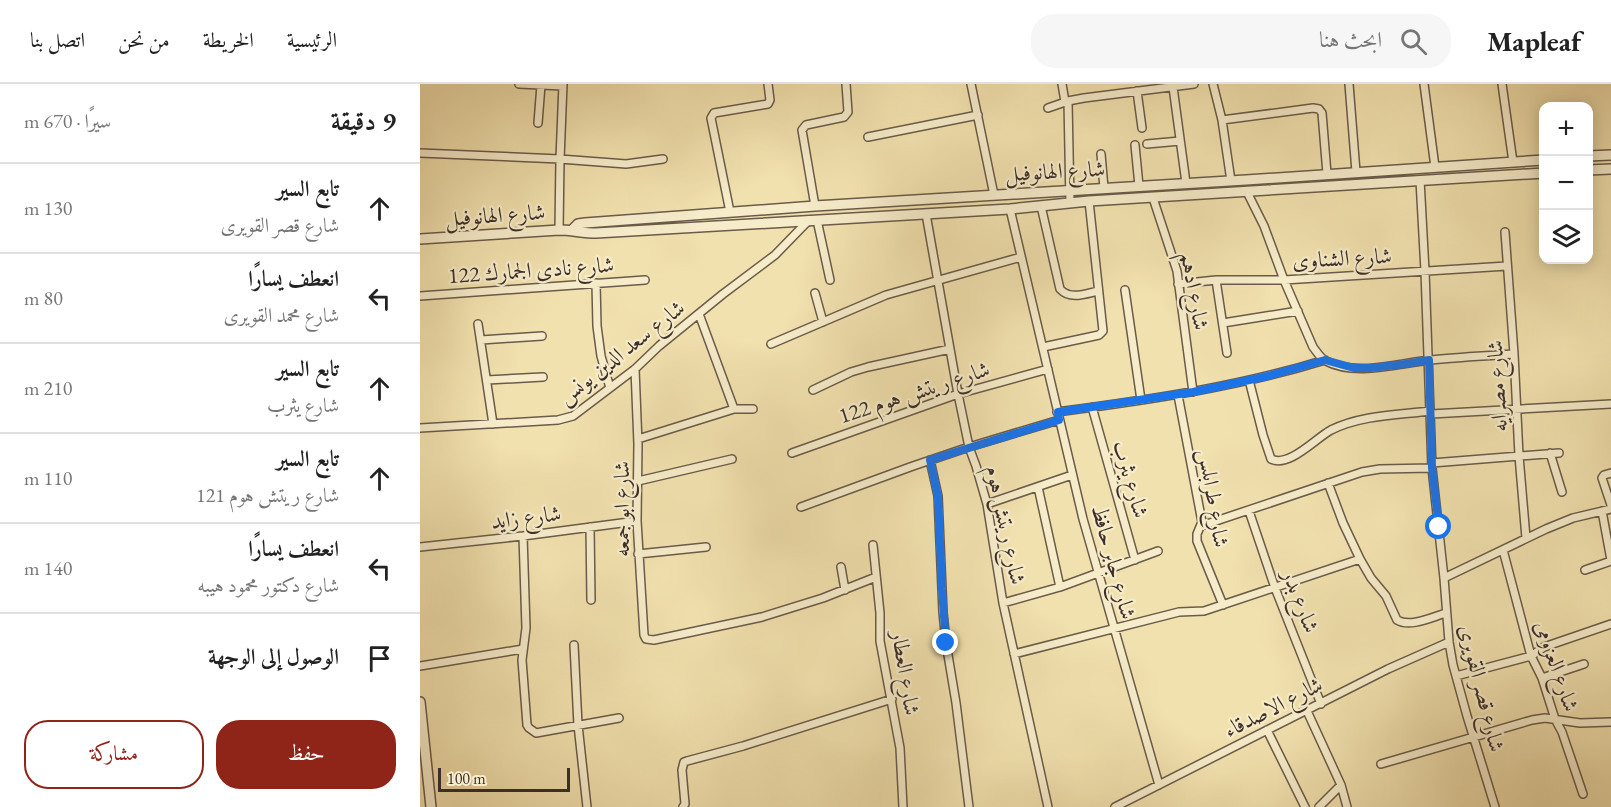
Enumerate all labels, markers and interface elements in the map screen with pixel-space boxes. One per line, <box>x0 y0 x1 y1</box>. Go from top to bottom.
search box <box>1031 14 1451 68</box>
text: Mapleaf <box>1487 23 1581 59</box>
text: ابحث هنا <box>1319 25 1382 54</box>
icon: search <box>1397 25 1430 58</box>
text: اتصل بنا <box>30 26 85 53</box>
text: من نحن <box>118 26 170 53</box>
text: الخريطة <box>203 26 254 53</box>
text: الرئيسية <box>287 26 337 53</box>
map controls <box>1539 102 1593 264</box>
button: + <box>1539 102 1593 156</box>
text: 9 دقيقة <box>331 104 396 138</box>
text: سيرًا · 670 m <box>24 108 111 134</box>
street label: شارع الهانوفيل <box>1004 154 1106 192</box>
button: − <box>1539 156 1593 210</box>
text: تابع السير <box>276 174 339 203</box>
icon: ahead <box>363 192 396 225</box>
text: 130 m <box>24 195 72 221</box>
street label: شارع الهانوفيل <box>444 197 546 237</box>
button: layers <box>1539 210 1593 264</box>
text: شارع قصر القويرى <box>220 212 339 238</box>
street label: شارع الشناوى <box>1291 241 1393 279</box>
street label: شارع نادى الجمارك 122 <box>447 250 615 294</box>
street label: شارع ادهم <box>1168 250 1216 333</box>
text: انعطف يسارًا <box>248 264 339 293</box>
icon: left <box>363 282 396 315</box>
text: 80 m <box>24 285 63 311</box>
street label: شارع سعد الدين يونس <box>551 293 693 414</box>
text: شارع محمد القويرى <box>224 302 339 328</box>
street label: شارع مصرايه <box>1480 339 1518 433</box>
text: تابع السير <box>276 354 339 383</box>
street label: شارع ريتش هوم 122 <box>835 354 995 435</box>
icon: ahead <box>363 372 396 405</box>
text: 210 m <box>24 375 72 401</box>
text: شارع يثرب <box>267 392 339 418</box>
street label: شارع يثرب <box>1102 437 1156 522</box>
text: تابع السير <box>276 444 339 473</box>
street label: شارع طرابلس <box>1188 447 1236 550</box>
street label: شارع ابو جمعه <box>607 461 640 557</box>
icon: ahead <box>363 462 396 495</box>
street label: شارع ريتش هوم <box>974 463 1033 588</box>
text: 110 m <box>24 465 72 491</box>
text: شارع ريتش هوم 121 <box>196 482 339 508</box>
street label: شارع زايد <box>489 498 563 540</box>
street label: شارع جابر حافظ <box>1081 502 1143 623</box>
route start <box>1425 513 1451 539</box>
text: انعطف يسارًا <box>248 534 339 563</box>
icon: left <box>363 552 396 585</box>
text: 140 m <box>24 555 72 581</box>
street label: شارع بدر <box>1271 563 1326 638</box>
text: شارع دكتور محمود هيبه <box>197 572 339 598</box>
street label: شارع العزومى <box>1524 617 1586 717</box>
street label: شارع قصر القويرى <box>1448 621 1512 756</box>
street label: شارع العطار <box>881 627 927 718</box>
route end <box>932 629 958 655</box>
text: الوصول إلى الوجهة <box>208 642 339 671</box>
icon: arrive <box>363 642 396 675</box>
street label: شارع الاصدقاء <box>1219 670 1329 748</box>
button: مشاركة <box>24 720 204 789</box>
button: حفظ <box>216 720 396 789</box>
scale bar <box>438 765 570 792</box>
text: 100 m <box>447 768 486 789</box>

